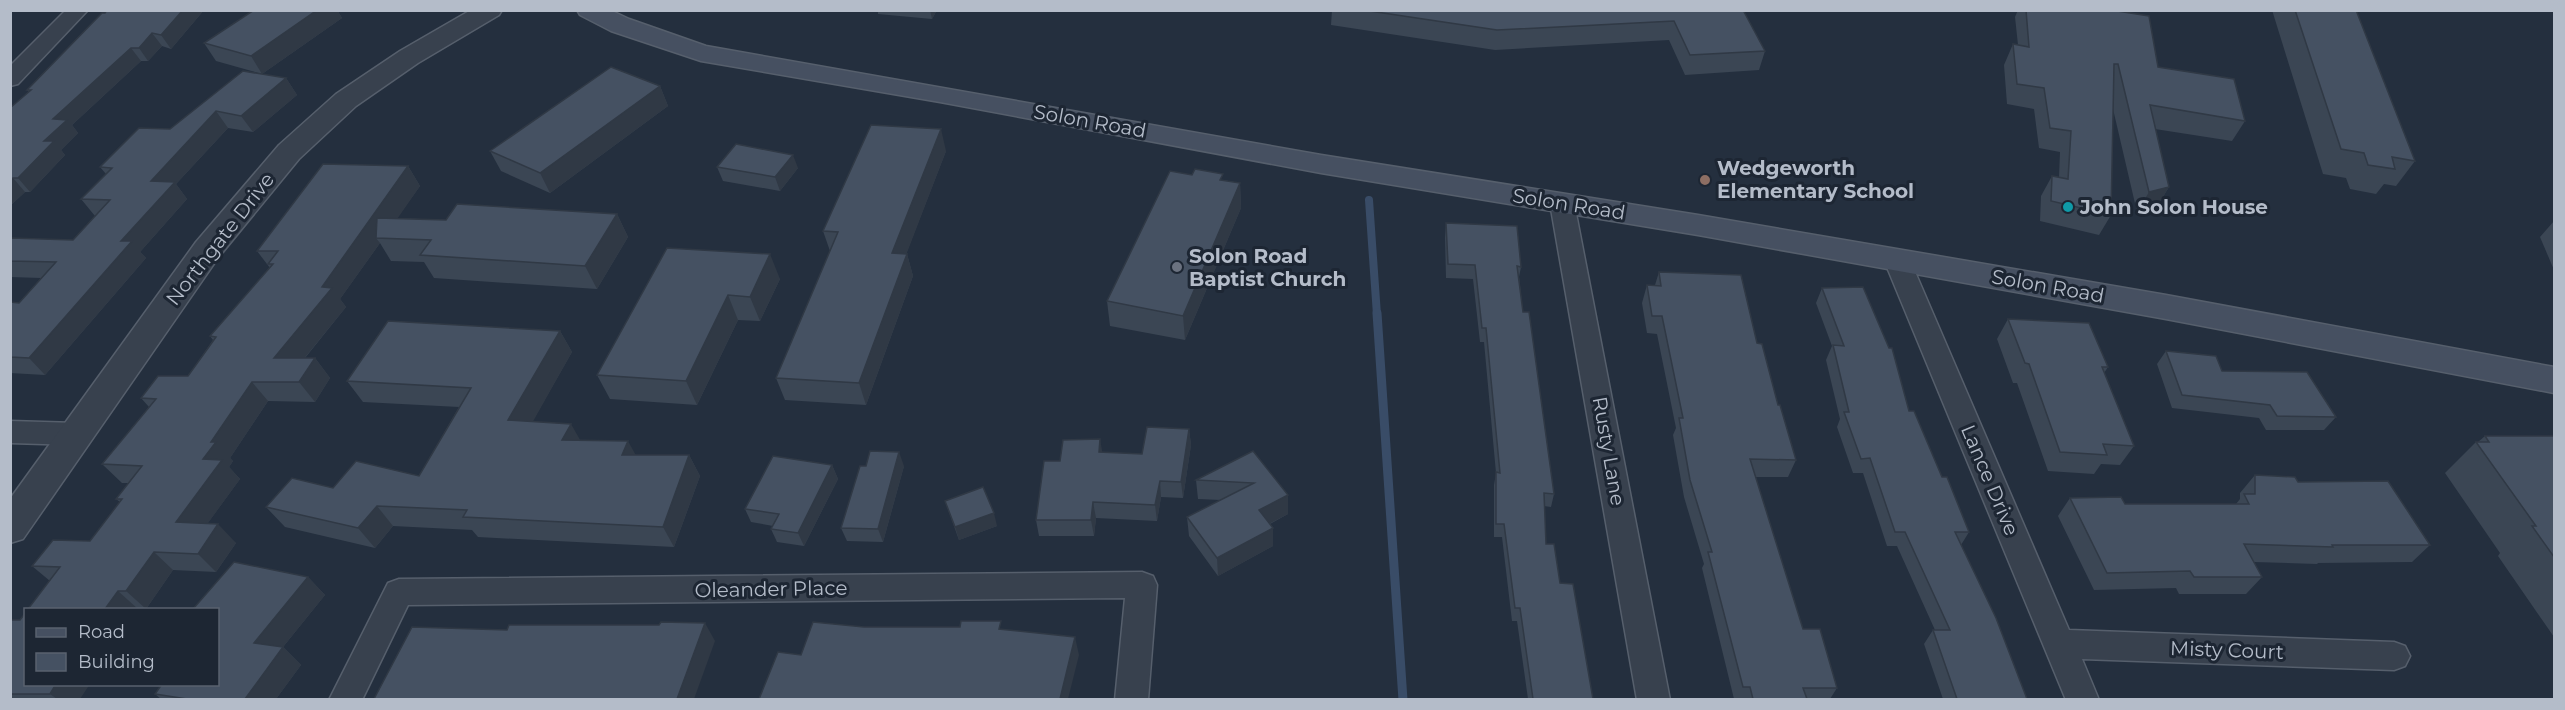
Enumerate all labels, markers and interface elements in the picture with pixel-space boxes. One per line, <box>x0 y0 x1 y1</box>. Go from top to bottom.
street label: Solon Road <box>1032 99 1148 143</box>
place label: Wedgeworth Elementary School <box>1717 156 1914 203</box>
street label: Northgate Drive <box>161 168 279 310</box>
marker: Wedgeworth Elementary School <box>1698 173 1712 187</box>
street label: Solon Road <box>1511 183 1627 225</box>
place label: John Solon House <box>2079 195 2268 219</box>
marker: John Solon House <box>2061 200 2075 214</box>
place label: Solon Road Baptist Church <box>1189 244 1346 291</box>
marker: Solon Road Baptist Church <box>1170 260 1184 274</box>
street label: Solon Road <box>1990 264 2106 308</box>
street label: Rusty Lane <box>1588 395 1630 507</box>
street label: Lance Drive <box>1956 421 2024 539</box>
street label: Oleander Place <box>694 576 848 602</box>
legend <box>24 608 219 686</box>
text: Road <box>78 621 125 643</box>
street label: Misty Court <box>2170 636 2284 664</box>
text: Building <box>78 651 155 673</box>

